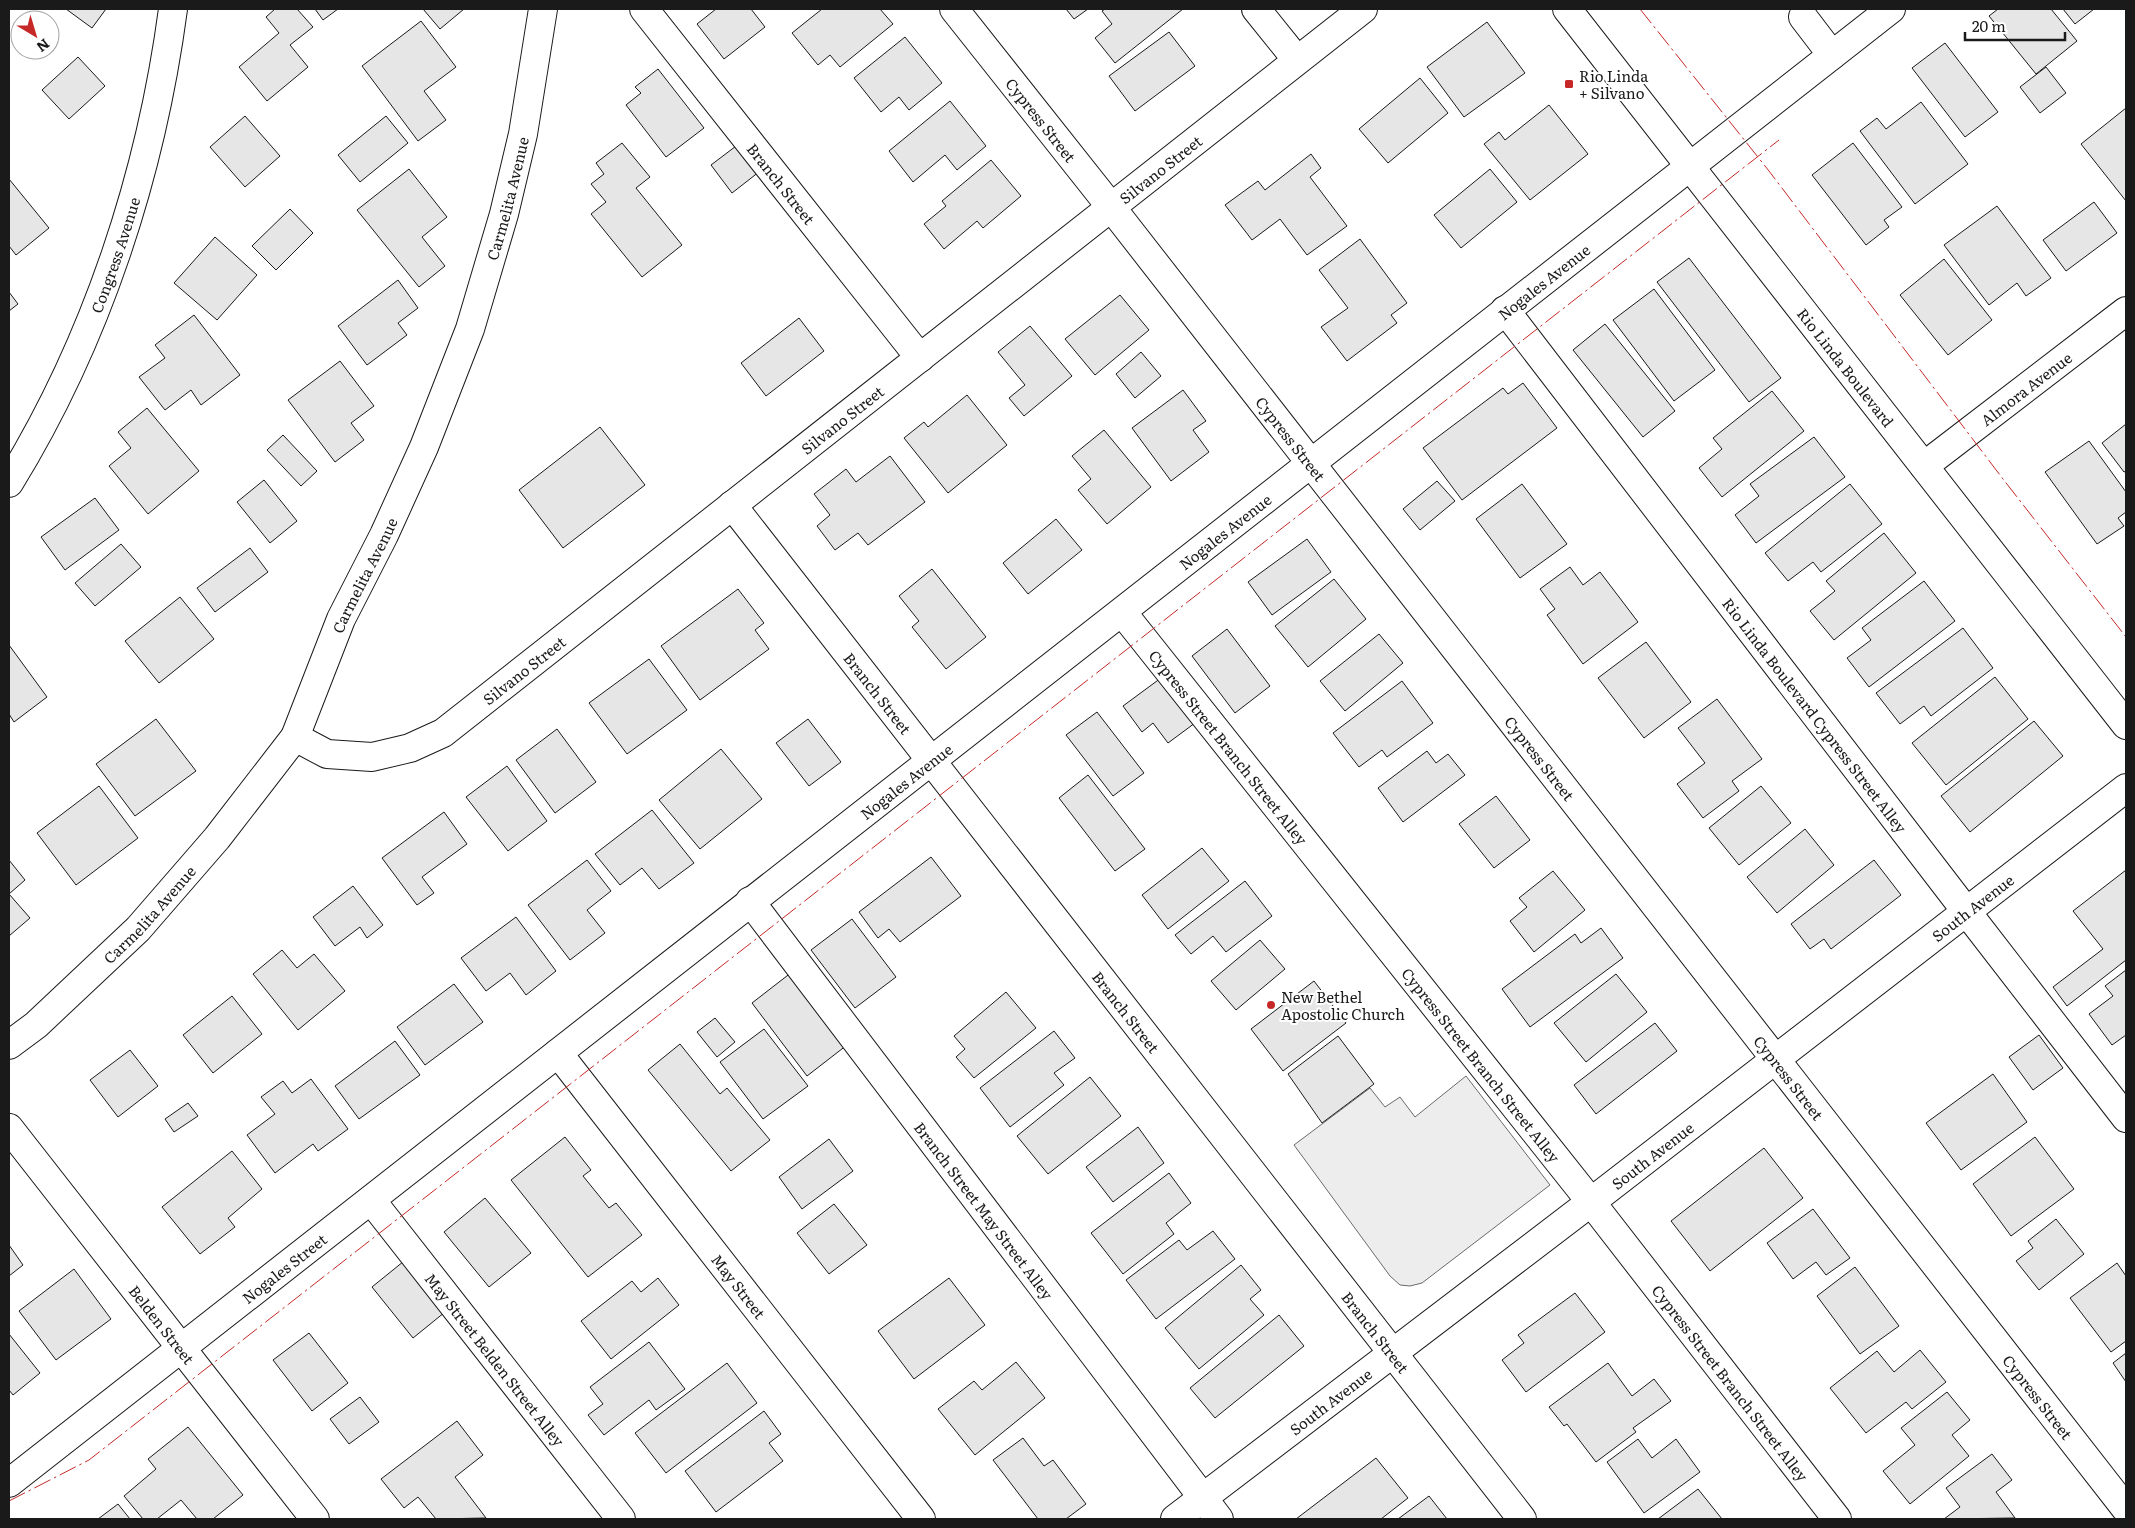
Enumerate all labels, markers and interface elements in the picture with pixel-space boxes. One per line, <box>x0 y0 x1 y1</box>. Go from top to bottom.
north arrow <box>10 10 60 60</box>
scale bar <box>1965 10 2065 42</box>
text: 20 m <box>1972 14 2006 37</box>
text: N <box>33 35 54 58</box>
place label: Rio Linda + Silvano <box>1579 64 1649 104</box>
street label: Cypress Street <box>1001 72 1082 167</box>
marker: Rio Linda + Silvano <box>1563 78 1575 90</box>
street label: Silvano Street <box>1114 129 1206 209</box>
street label: Carmelita Avenue <box>480 134 534 263</box>
street label: Branch Street <box>742 138 821 229</box>
street label: Congress Avenue <box>84 194 145 316</box>
street label: Nogales Avenue <box>1492 238 1595 325</box>
street label: Rio Linda Boulevard <box>1792 302 1900 431</box>
street label: Almora Avenue <box>1975 345 2076 431</box>
street label: Silvano Street <box>795 379 888 459</box>
street label: Cypress Street <box>1251 391 1332 486</box>
street label: Nogales Avenue <box>1173 487 1276 575</box>
street label: Carmelita Avenue <box>325 513 402 636</box>
street label: Rio Linda Boulevard Cypress Street Alley <box>1718 592 1913 837</box>
street label: Silvano Street <box>477 630 570 710</box>
street label: Cypress Street Branch Street Alley <box>1144 644 1314 849</box>
street label: Branch Street <box>839 647 917 739</box>
street label: Cypress Street <box>1500 710 1581 805</box>
street label: Nogales Avenue <box>855 737 957 824</box>
street label: Carmelita Avenue <box>97 860 200 968</box>
street label: South Avenue <box>1926 868 2018 946</box>
street label: Cypress Street Branch Street Alley <box>1397 962 1567 1167</box>
street label: Branch Street <box>1087 966 1166 1057</box>
place label: New Bethel Apostolic Church <box>1281 985 1405 1025</box>
marker: New Bethel Apostolic Church <box>1265 999 1277 1011</box>
street label: Cypress Street <box>1749 1030 1830 1124</box>
street label: Branch Street May Street Alley <box>910 1116 1060 1304</box>
street label: South Avenue <box>1606 1116 1698 1194</box>
street label: Nogales Street <box>236 1227 331 1308</box>
street label: May Street <box>707 1248 772 1323</box>
street label: May Street Belden Street Alley <box>420 1267 571 1451</box>
street label: Cypress Street Branch Street Alley <box>1647 1279 1815 1486</box>
street label: Belden Street <box>124 1280 201 1369</box>
street label: Branch Street <box>1337 1286 1415 1377</box>
street label: Cypress Street <box>1998 1349 2079 1444</box>
street label: South Avenue <box>1284 1362 1376 1440</box>

